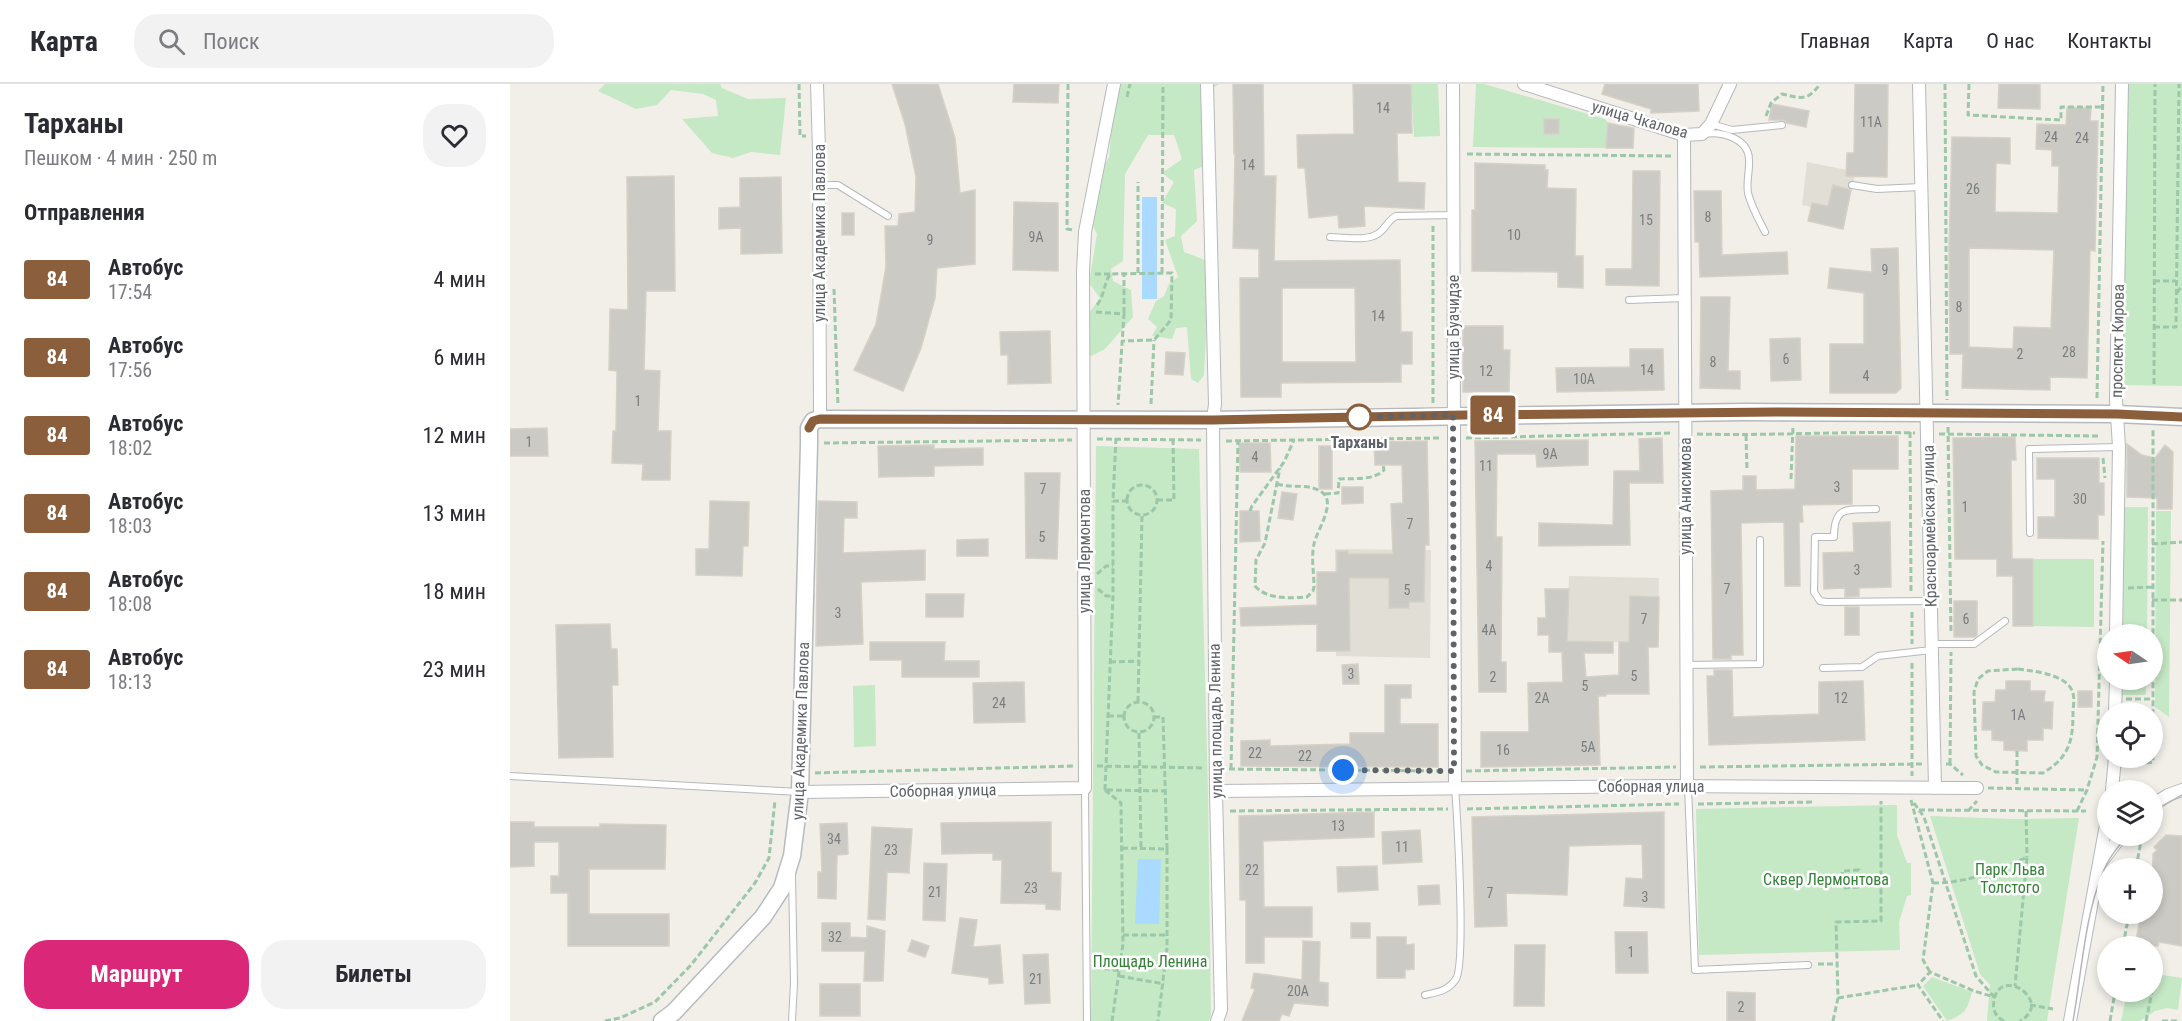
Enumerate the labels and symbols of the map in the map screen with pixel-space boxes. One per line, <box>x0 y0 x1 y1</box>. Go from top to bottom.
street label: улица Чкалова <box>1590 97 1690 142</box>
house number: 14 <box>1376 100 1390 116</box>
house number: 11А <box>1860 114 1882 130</box>
house number: 24 <box>2044 129 2058 145</box>
house number: 24 <box>2075 130 2089 146</box>
street label: улица Академика Павлова <box>810 144 829 322</box>
house number: 14 <box>1241 157 1255 173</box>
house number: 26 <box>1966 181 1980 197</box>
house number: 8 <box>1705 209 1712 225</box>
house number: 15 <box>1639 212 1653 228</box>
house number: 10 <box>1507 227 1521 243</box>
house number: 9А <box>1029 229 1043 245</box>
house number: 9 <box>927 232 933 248</box>
house number: 9 <box>1882 262 1888 278</box>
street label: улица Буачидзе <box>1444 275 1463 379</box>
street label: проспект Кирова <box>2107 284 2128 398</box>
house number: 8 <box>1956 299 1963 315</box>
house number: 14 <box>1371 308 1385 324</box>
house number: 28 <box>2062 344 2076 360</box>
house number: 2 <box>2017 346 2024 362</box>
house number: 6 <box>1783 351 1790 367</box>
house number: 8 <box>1710 354 1717 370</box>
house number: 14 <box>1640 362 1654 378</box>
house number: 12 <box>1479 363 1493 379</box>
house number: 4 <box>1863 368 1870 384</box>
house number: 10А <box>1573 371 1595 387</box>
house number: 1 <box>635 393 641 409</box>
line badge: 84 <box>1466 396 1520 434</box>
marker: Тарханы <box>1346 404 1372 430</box>
place label: Тарханы <box>1330 433 1388 452</box>
house number: 1 <box>526 434 532 450</box>
street label: улица Анисимова <box>1676 437 1695 555</box>
street label: Красноармейская улица <box>1919 445 1940 607</box>
house number: 9А <box>1543 446 1557 462</box>
house number: 4 <box>1252 449 1259 465</box>
house number: 11 <box>1479 458 1493 474</box>
house number: 3 <box>1834 479 1840 495</box>
house number: 7 <box>1040 481 1047 497</box>
street label: улица Лермонтова <box>1075 489 1094 613</box>
house number: 30 <box>2073 491 2087 507</box>
house number: 1 <box>1962 499 1968 515</box>
house number: 7 <box>1407 516 1414 532</box>
house number: 5 <box>1039 529 1046 545</box>
house number: 4 <box>1486 558 1493 574</box>
house number: 3 <box>1854 562 1860 578</box>
house number: 7 <box>1724 581 1731 597</box>
house number: 5 <box>1404 582 1411 598</box>
house number: 3 <box>835 605 841 621</box>
house number: 7 <box>1641 611 1648 627</box>
house number: 6 <box>1963 611 1970 627</box>
house number: 4А <box>1482 622 1496 638</box>
north arrow <box>2097 624 2163 690</box>
street label: улица Академика Павлова <box>788 642 813 820</box>
street label: улица площадь Ленина <box>1205 643 1226 799</box>
house number: 3 <box>1348 666 1354 682</box>
house number: 5 <box>1631 668 1638 684</box>
house number: 2 <box>1490 669 1497 685</box>
house number: 5 <box>1582 678 1589 694</box>
house number: 2А <box>1535 690 1549 706</box>
house number: 12 <box>1834 690 1848 706</box>
house number: 24 <box>992 695 1006 711</box>
house number: 1А <box>2011 707 2025 723</box>
house number: 5А <box>1581 739 1595 755</box>
house number: 16 <box>1496 742 1510 758</box>
house number: 22 <box>1248 745 1262 761</box>
house number: 22 <box>1298 748 1312 764</box>
your location <box>1328 755 1358 785</box>
street label: Соборная улица <box>1598 777 1704 796</box>
street label: Соборная улица <box>890 780 997 801</box>
house number: 13 <box>1331 818 1345 834</box>
house number: 34 <box>827 831 841 847</box>
house number: 11 <box>1395 839 1409 855</box>
house number: 23 <box>884 842 898 858</box>
park label: Парк Льва Толстого <box>1975 860 2045 897</box>
house number: 22 <box>1245 862 1259 878</box>
park label: Сквер Лермонтова <box>1763 870 1889 889</box>
house number: 23 <box>1024 880 1038 896</box>
house number: 21 <box>928 884 942 900</box>
house number: 7 <box>1487 885 1494 901</box>
house number: 3 <box>1642 889 1648 905</box>
house number: 32 <box>828 929 842 945</box>
house number: 1 <box>1628 944 1634 960</box>
park label: Площадь Ленина <box>1093 952 1207 971</box>
house number: 21 <box>1029 971 1043 987</box>
house number: 20А <box>1287 983 1309 999</box>
house number: 2 <box>1738 999 1745 1015</box>

